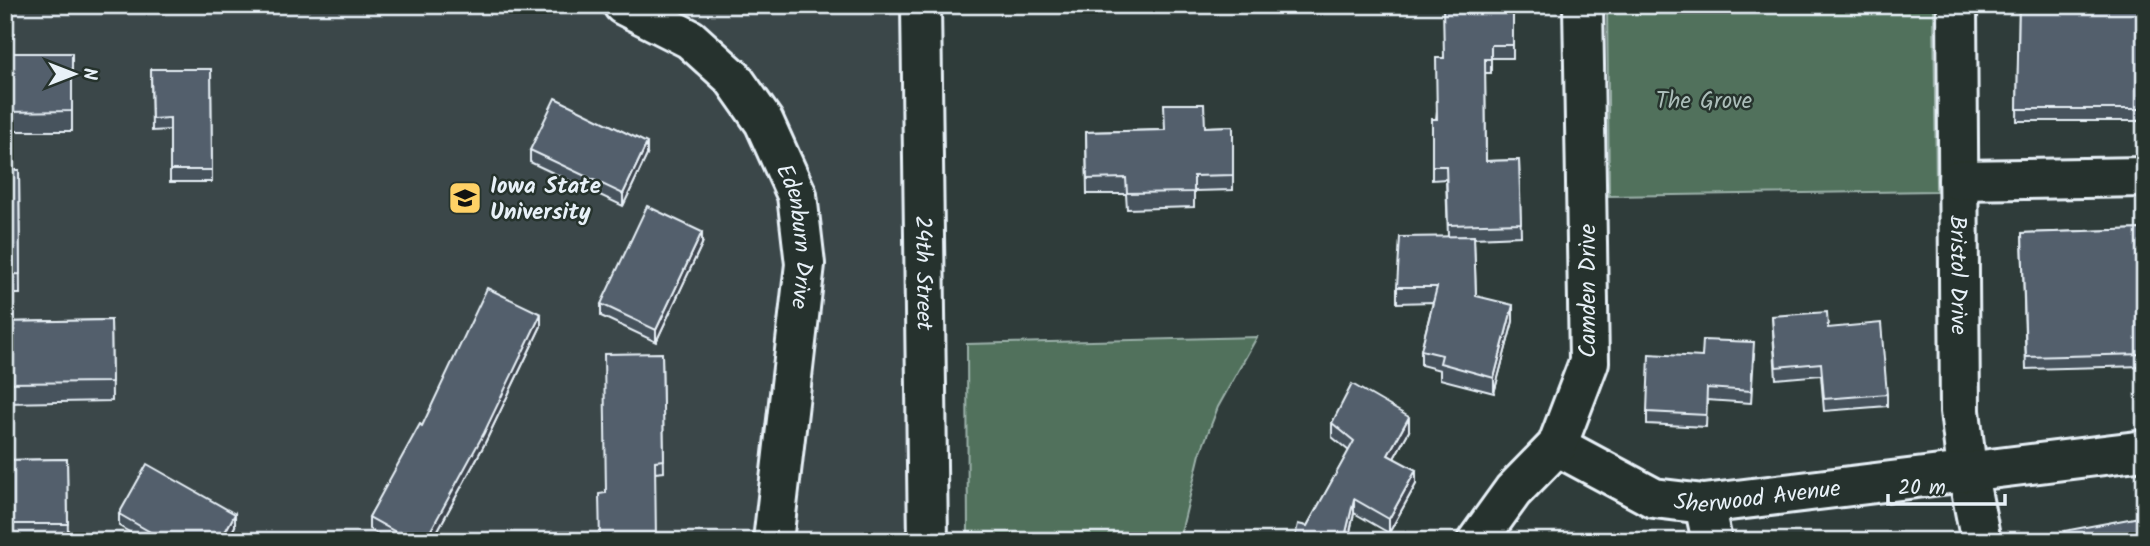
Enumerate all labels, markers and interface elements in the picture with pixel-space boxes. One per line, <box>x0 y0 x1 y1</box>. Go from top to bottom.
north arrow <box>38 38 108 108</box>
text: N <box>74 68 104 80</box>
park label: The Grove <box>1656 84 1752 120</box>
street label: Edenburn Drive <box>765 158 821 311</box>
place label: Iowa State University <box>490 169 601 231</box>
school or university icon: Iowa State University <box>446 179 484 217</box>
street label: 24th Street <box>904 215 941 332</box>
street label: Bristol Drive <box>1939 215 1975 335</box>
street label: Camden Drive <box>1571 224 1607 358</box>
scale bar <box>1888 462 2005 506</box>
street label: Sherwood Avenue <box>1672 471 1843 524</box>
text: 20 m <box>1898 472 1946 505</box>

